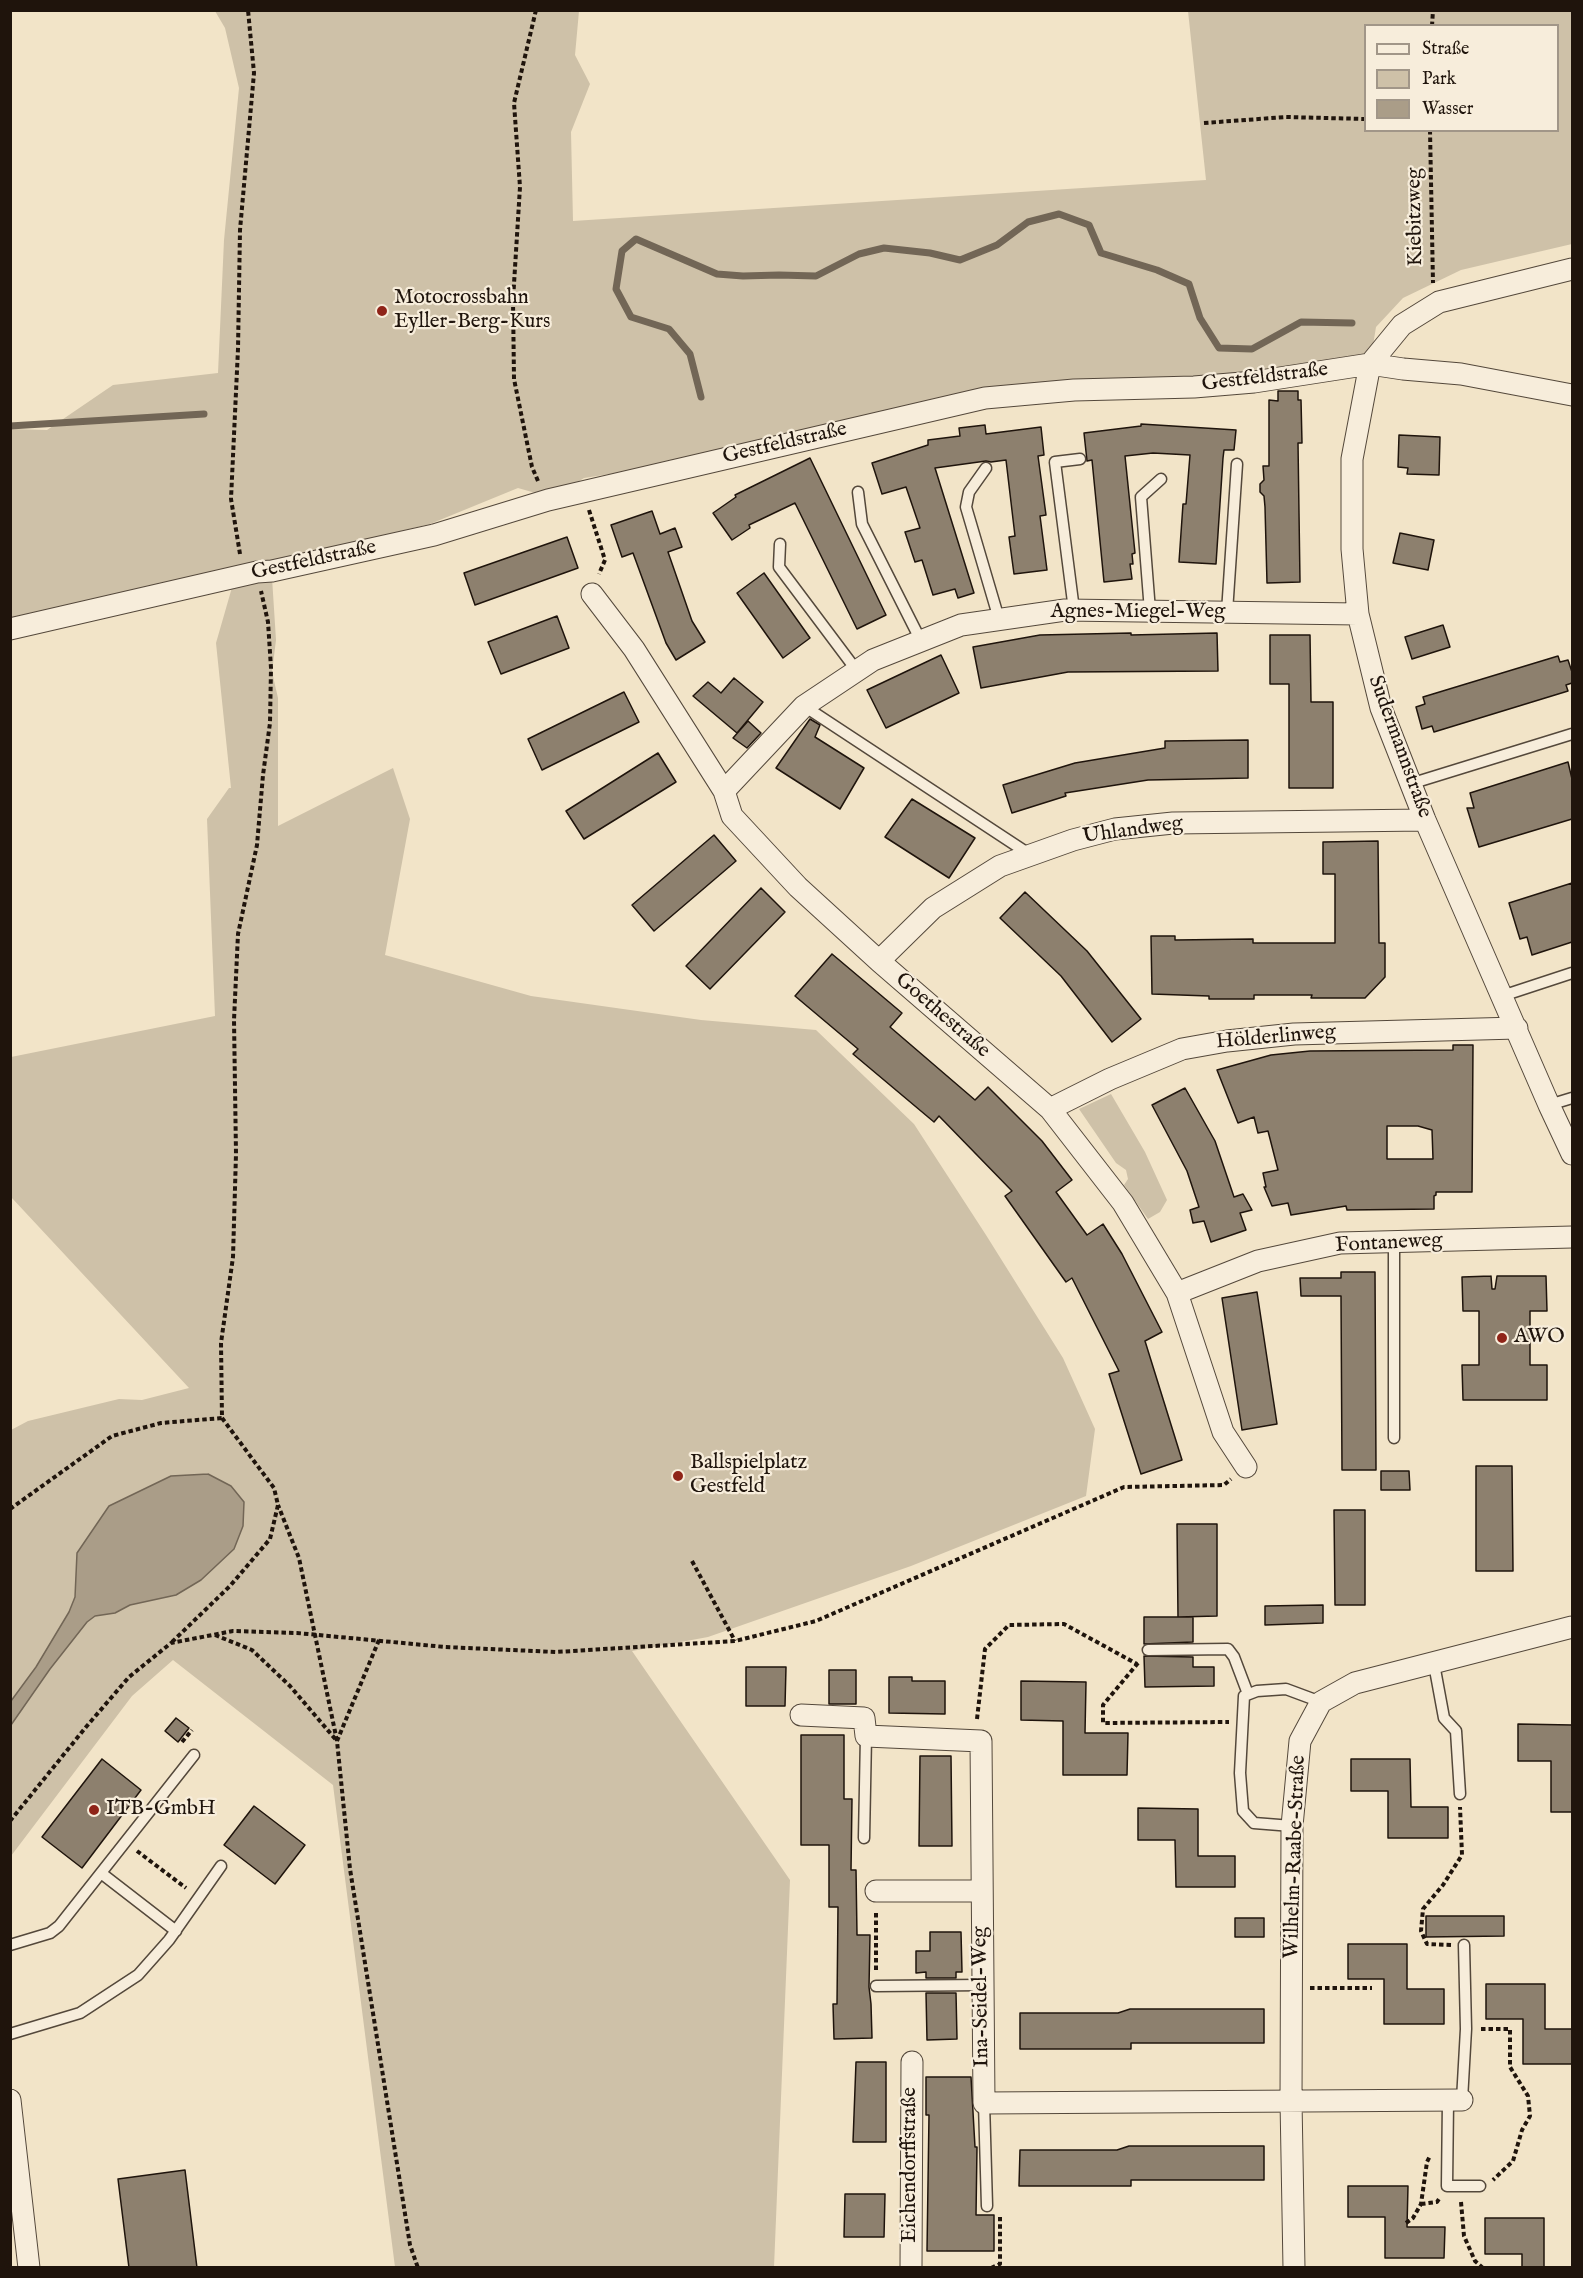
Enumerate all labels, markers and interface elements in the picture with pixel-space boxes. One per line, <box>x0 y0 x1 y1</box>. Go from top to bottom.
legend <box>1364 24 1559 132</box>
text: Straße <box>1422 38 1469 61</box>
text: Park <box>1422 68 1456 91</box>
text: Wasser <box>1422 98 1473 121</box>
street label: Kiebitzweg <box>1403 167 1429 267</box>
place label: Motocrossbahn Eyller-Berg-Kurs <box>394 286 550 336</box>
marker: Motocrossbahn Eyller-Berg-Kurs <box>375 304 389 318</box>
street label: Gestfeldstraße <box>1201 358 1329 398</box>
street label: Gestfeldstraße <box>720 417 850 471</box>
street label: Gestfeldstraße <box>249 535 379 587</box>
street label: Agnes-Miegel-Weg <box>1051 600 1225 626</box>
street label: Sudermannstraße <box>1362 672 1436 822</box>
street label: Uhlandweg <box>1081 811 1185 851</box>
street label: Goethestraße <box>889 968 995 1064</box>
street label: Hölderlinweg <box>1215 1020 1337 1056</box>
street label: Fontaneweg <box>1335 1229 1443 1259</box>
place label: AWO <box>1514 1325 1565 1351</box>
marker: AWO <box>1495 1331 1509 1345</box>
place label: Ballspielplatz Gestfeld <box>690 1451 807 1501</box>
marker: Ballspielplatz Gestfeld <box>671 1469 685 1483</box>
street label: Wilhelm-Raabe-Straße <box>1280 1755 1312 1959</box>
place label: ITB-GmbH <box>106 1797 216 1823</box>
marker: ITB-GmbH <box>87 1803 101 1817</box>
street label: Ina-Seidel-Weg <box>968 1926 996 2068</box>
street label: Eichendorffstraße <box>898 2087 924 2243</box>

